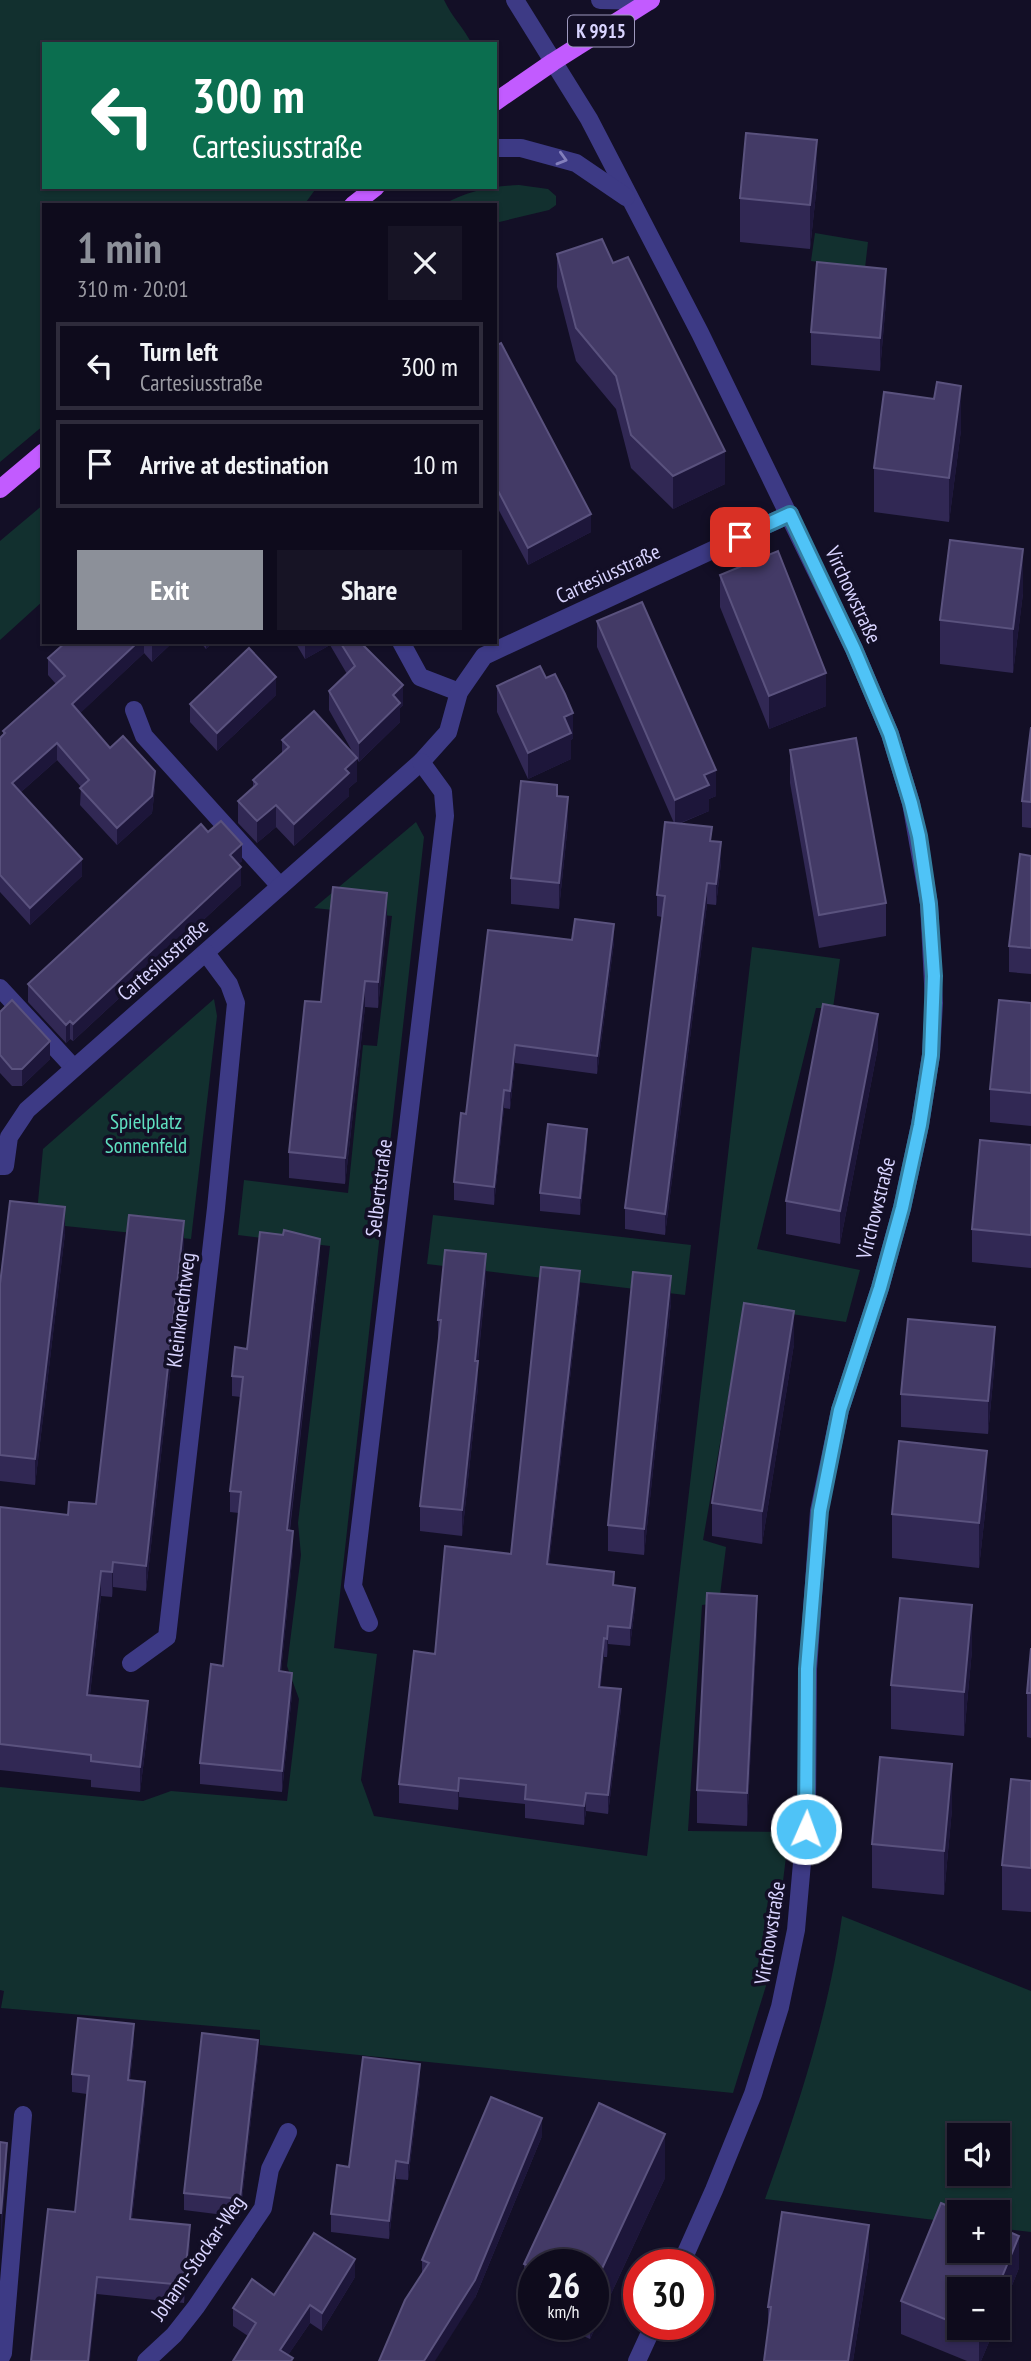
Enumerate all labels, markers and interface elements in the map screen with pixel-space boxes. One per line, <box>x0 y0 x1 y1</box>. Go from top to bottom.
road number: K 9915 <box>568 16 634 46</box>
text: 300 m <box>192 63 305 127</box>
icon: left <box>77 70 168 161</box>
text: Cartesiusstraße <box>192 125 363 167</box>
one-way arrow <box>556 151 568 165</box>
text: 1 min <box>77 220 162 275</box>
button: close <box>388 226 462 300</box>
text: 310 m · 20:01 <box>77 274 189 303</box>
text: Turn left <box>140 335 218 368</box>
icon: left <box>81 347 119 385</box>
text: 300 m <box>400 350 458 383</box>
text: Cartesiusstraße <box>140 368 263 397</box>
icon: arrive <box>81 445 119 483</box>
text: Arrive at destination <box>140 448 329 481</box>
text: 10 m <box>412 448 458 481</box>
pin <box>710 507 770 567</box>
icon: arrive <box>721 518 759 556</box>
street label: Cartesiusstraße <box>551 538 664 609</box>
street label: Virchowstraße <box>819 541 888 648</box>
button: Exit <box>77 550 263 630</box>
button: Share <box>277 550 462 630</box>
street label: Cartesiusstraße <box>112 913 214 1007</box>
park label: Spielplatz Sonnenfeld <box>105 1108 187 1159</box>
street label: Selbertstraße <box>359 1137 398 1238</box>
street label: Virchowstraße <box>850 1154 901 1263</box>
street label: Kleinknechtweg <box>160 1251 201 1369</box>
position arrow <box>769 1792 843 1866</box>
street label: Virchowstraße <box>748 1879 791 1987</box>
map controls <box>947 2123 1010 2340</box>
button: sound <box>947 2123 1010 2186</box>
street label: Johann-Stockar-Weg <box>144 2190 251 2326</box>
button: + <box>947 2200 1010 2263</box>
speed limit sign: 30 <box>623 2249 714 2340</box>
text: 26 <box>547 2262 580 2308</box>
button: − <box>947 2277 1010 2340</box>
text: km/h <box>548 2300 579 2323</box>

